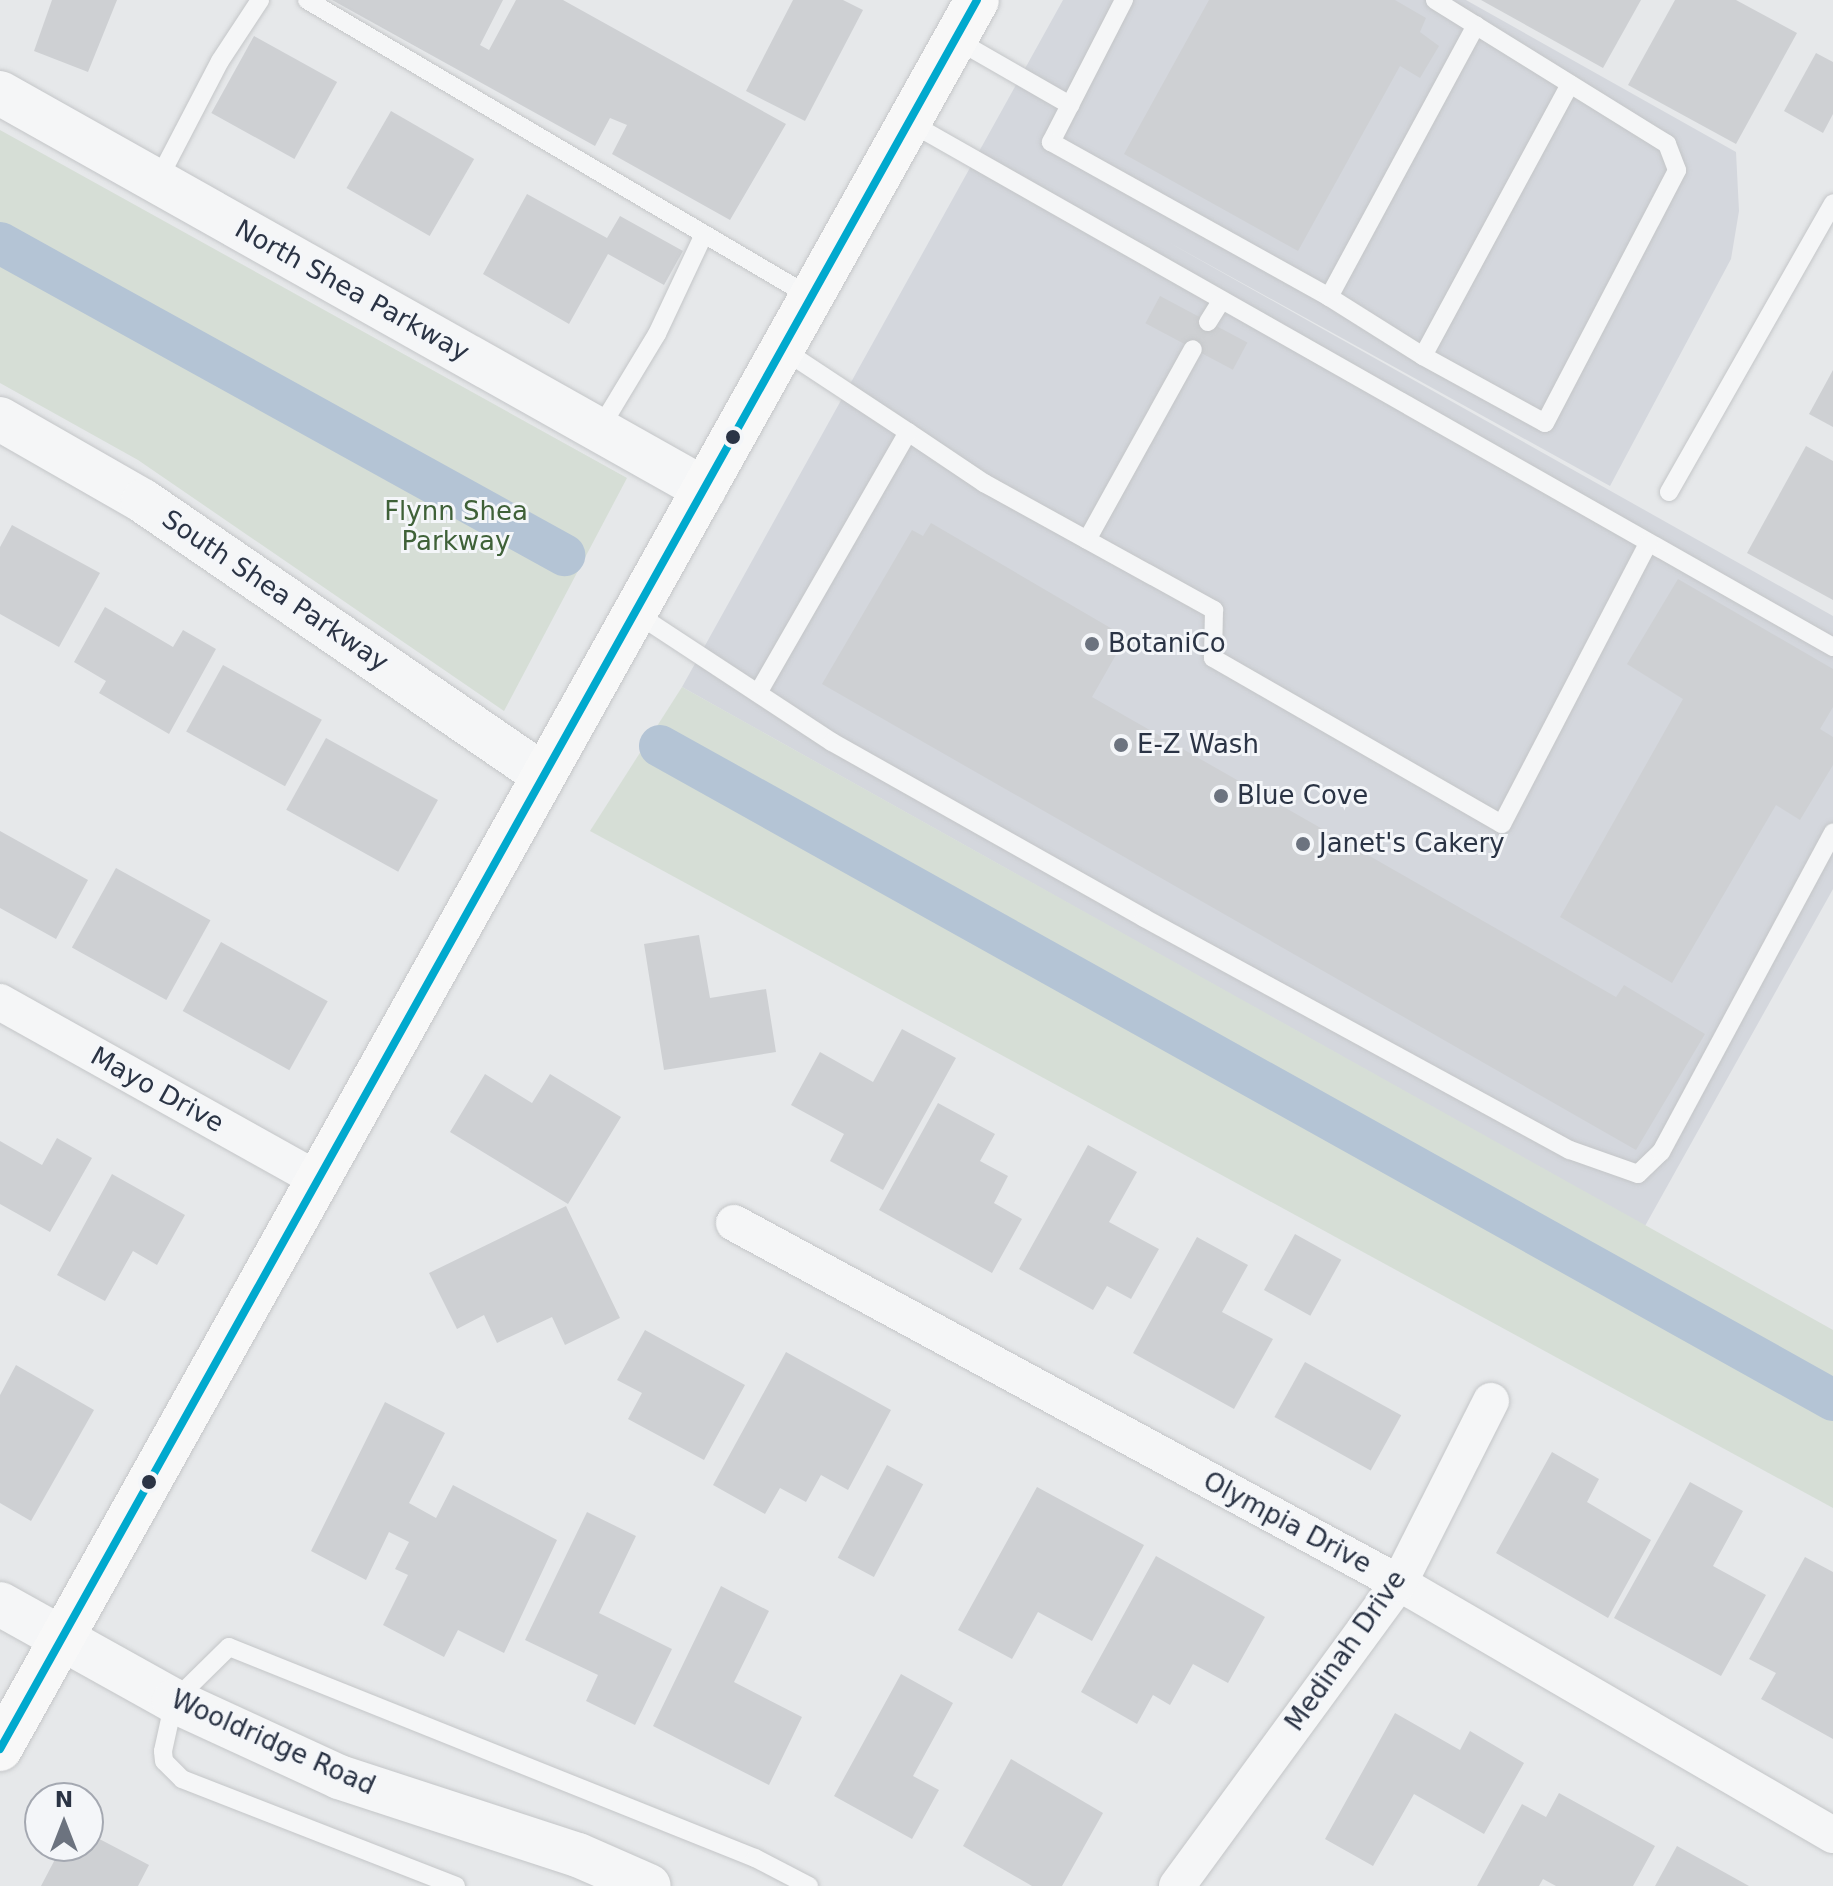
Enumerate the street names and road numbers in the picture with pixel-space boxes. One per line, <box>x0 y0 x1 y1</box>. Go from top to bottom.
street label: North Shea Parkway <box>229 214 475 368</box>
street label: South Shea Parkway <box>156 504 394 678</box>
street label: Mayo Drive <box>85 1041 229 1139</box>
street label: Olympia Drive <box>1198 1466 1376 1580</box>
street label: Medinah Drive <box>1279 1565 1413 1737</box>
street label: Wooldridge Road <box>166 1684 380 1802</box>

